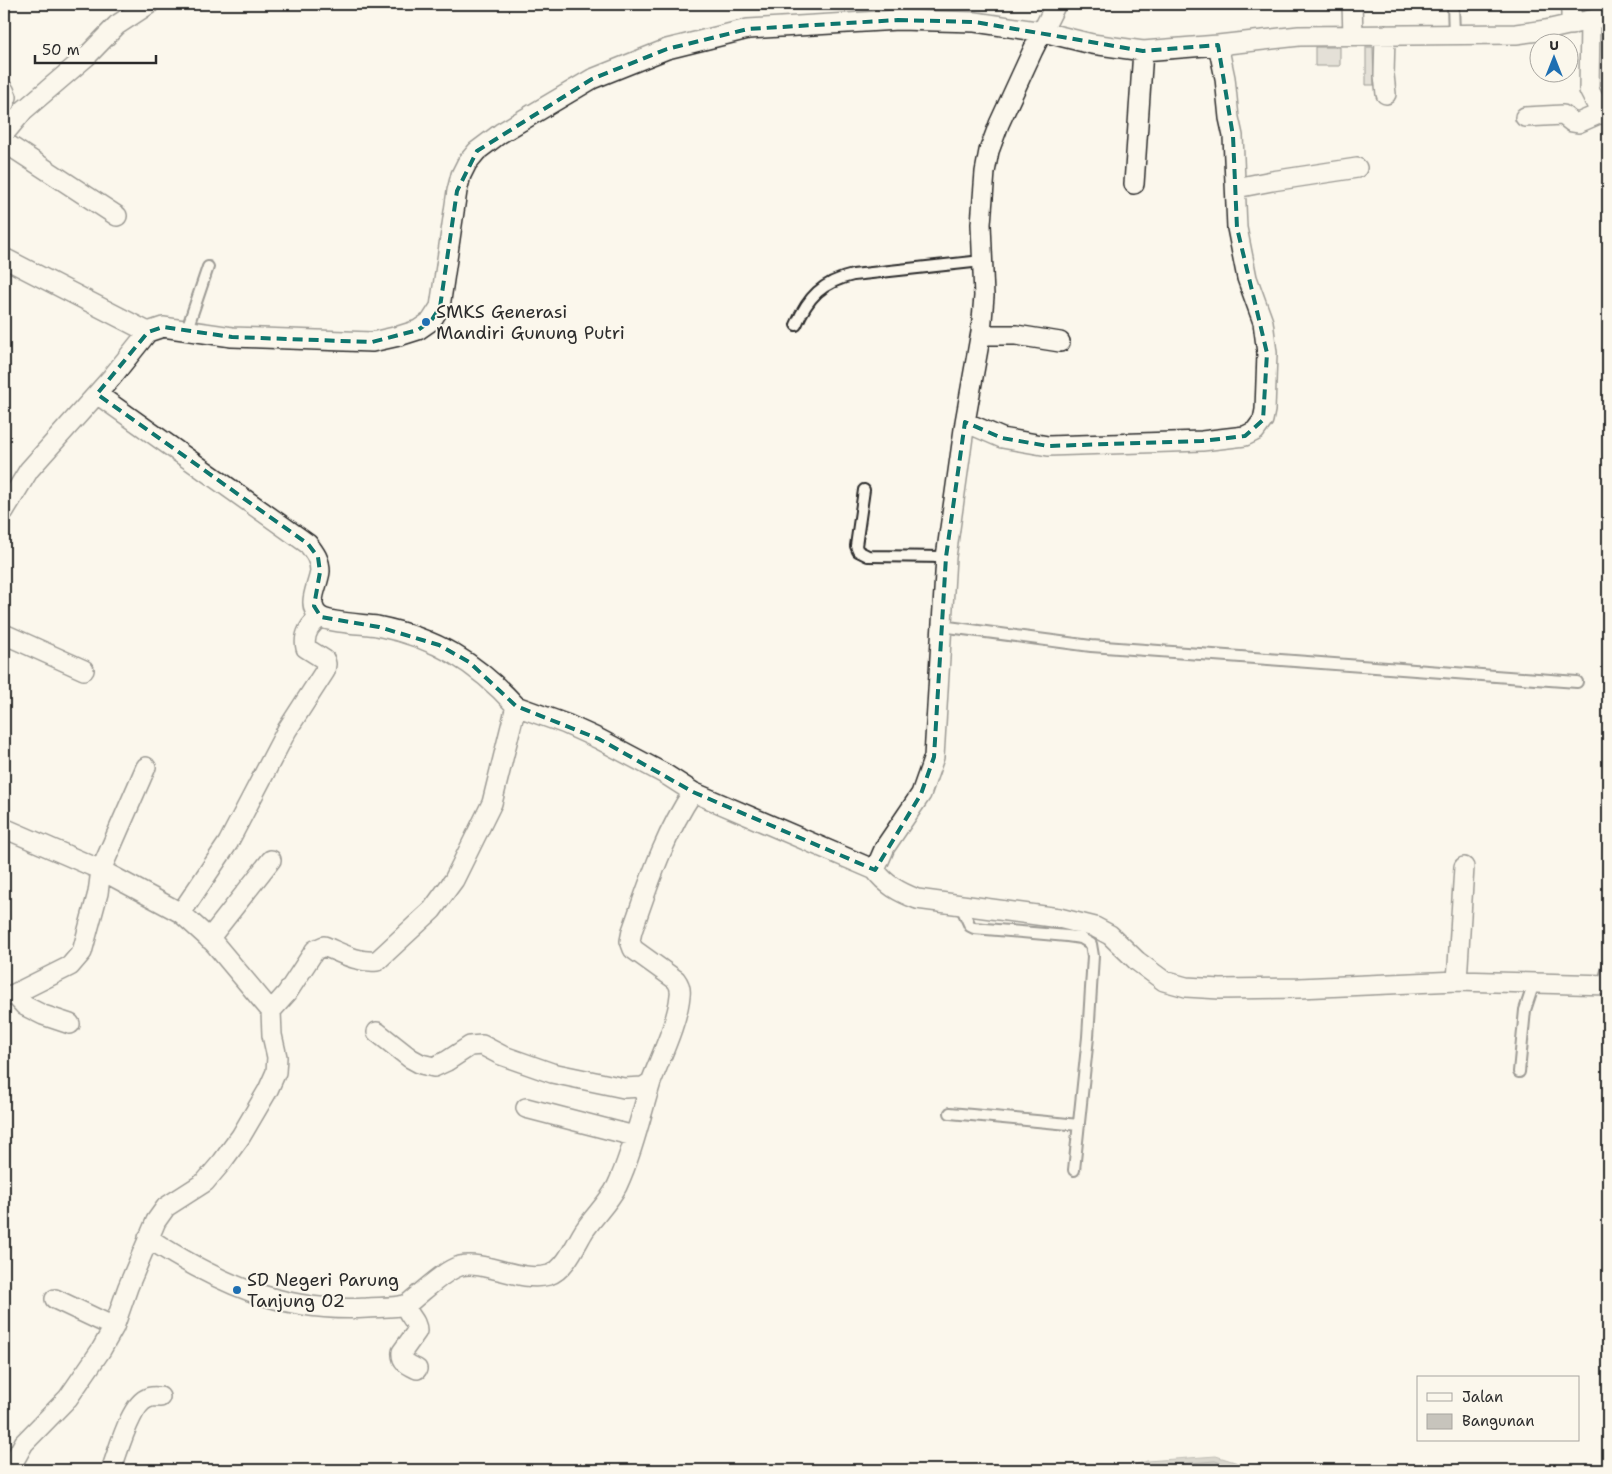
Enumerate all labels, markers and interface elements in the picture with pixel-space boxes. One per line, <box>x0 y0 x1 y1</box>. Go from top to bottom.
scale bar <box>35 32 156 64</box>
north arrow <box>1530 32 1580 82</box>
text: U <box>1549 36 1559 54</box>
text: 50 m <box>42 40 80 60</box>
place label: SMKS Generasi Mandiri Gunung Putri <box>436 300 625 345</box>
marker: SMKS Generasi Mandiri Gunung Putri <box>420 316 432 328</box>
place label: SD Negeri Parung Tanjung 02 <box>247 1268 399 1313</box>
marker: SD Negeri Parung Tanjung 02 <box>231 1284 243 1296</box>
legend <box>1417 1376 1580 1442</box>
text: Jalan <box>1462 1387 1503 1407</box>
text: Bangunan <box>1462 1411 1534 1431</box>

